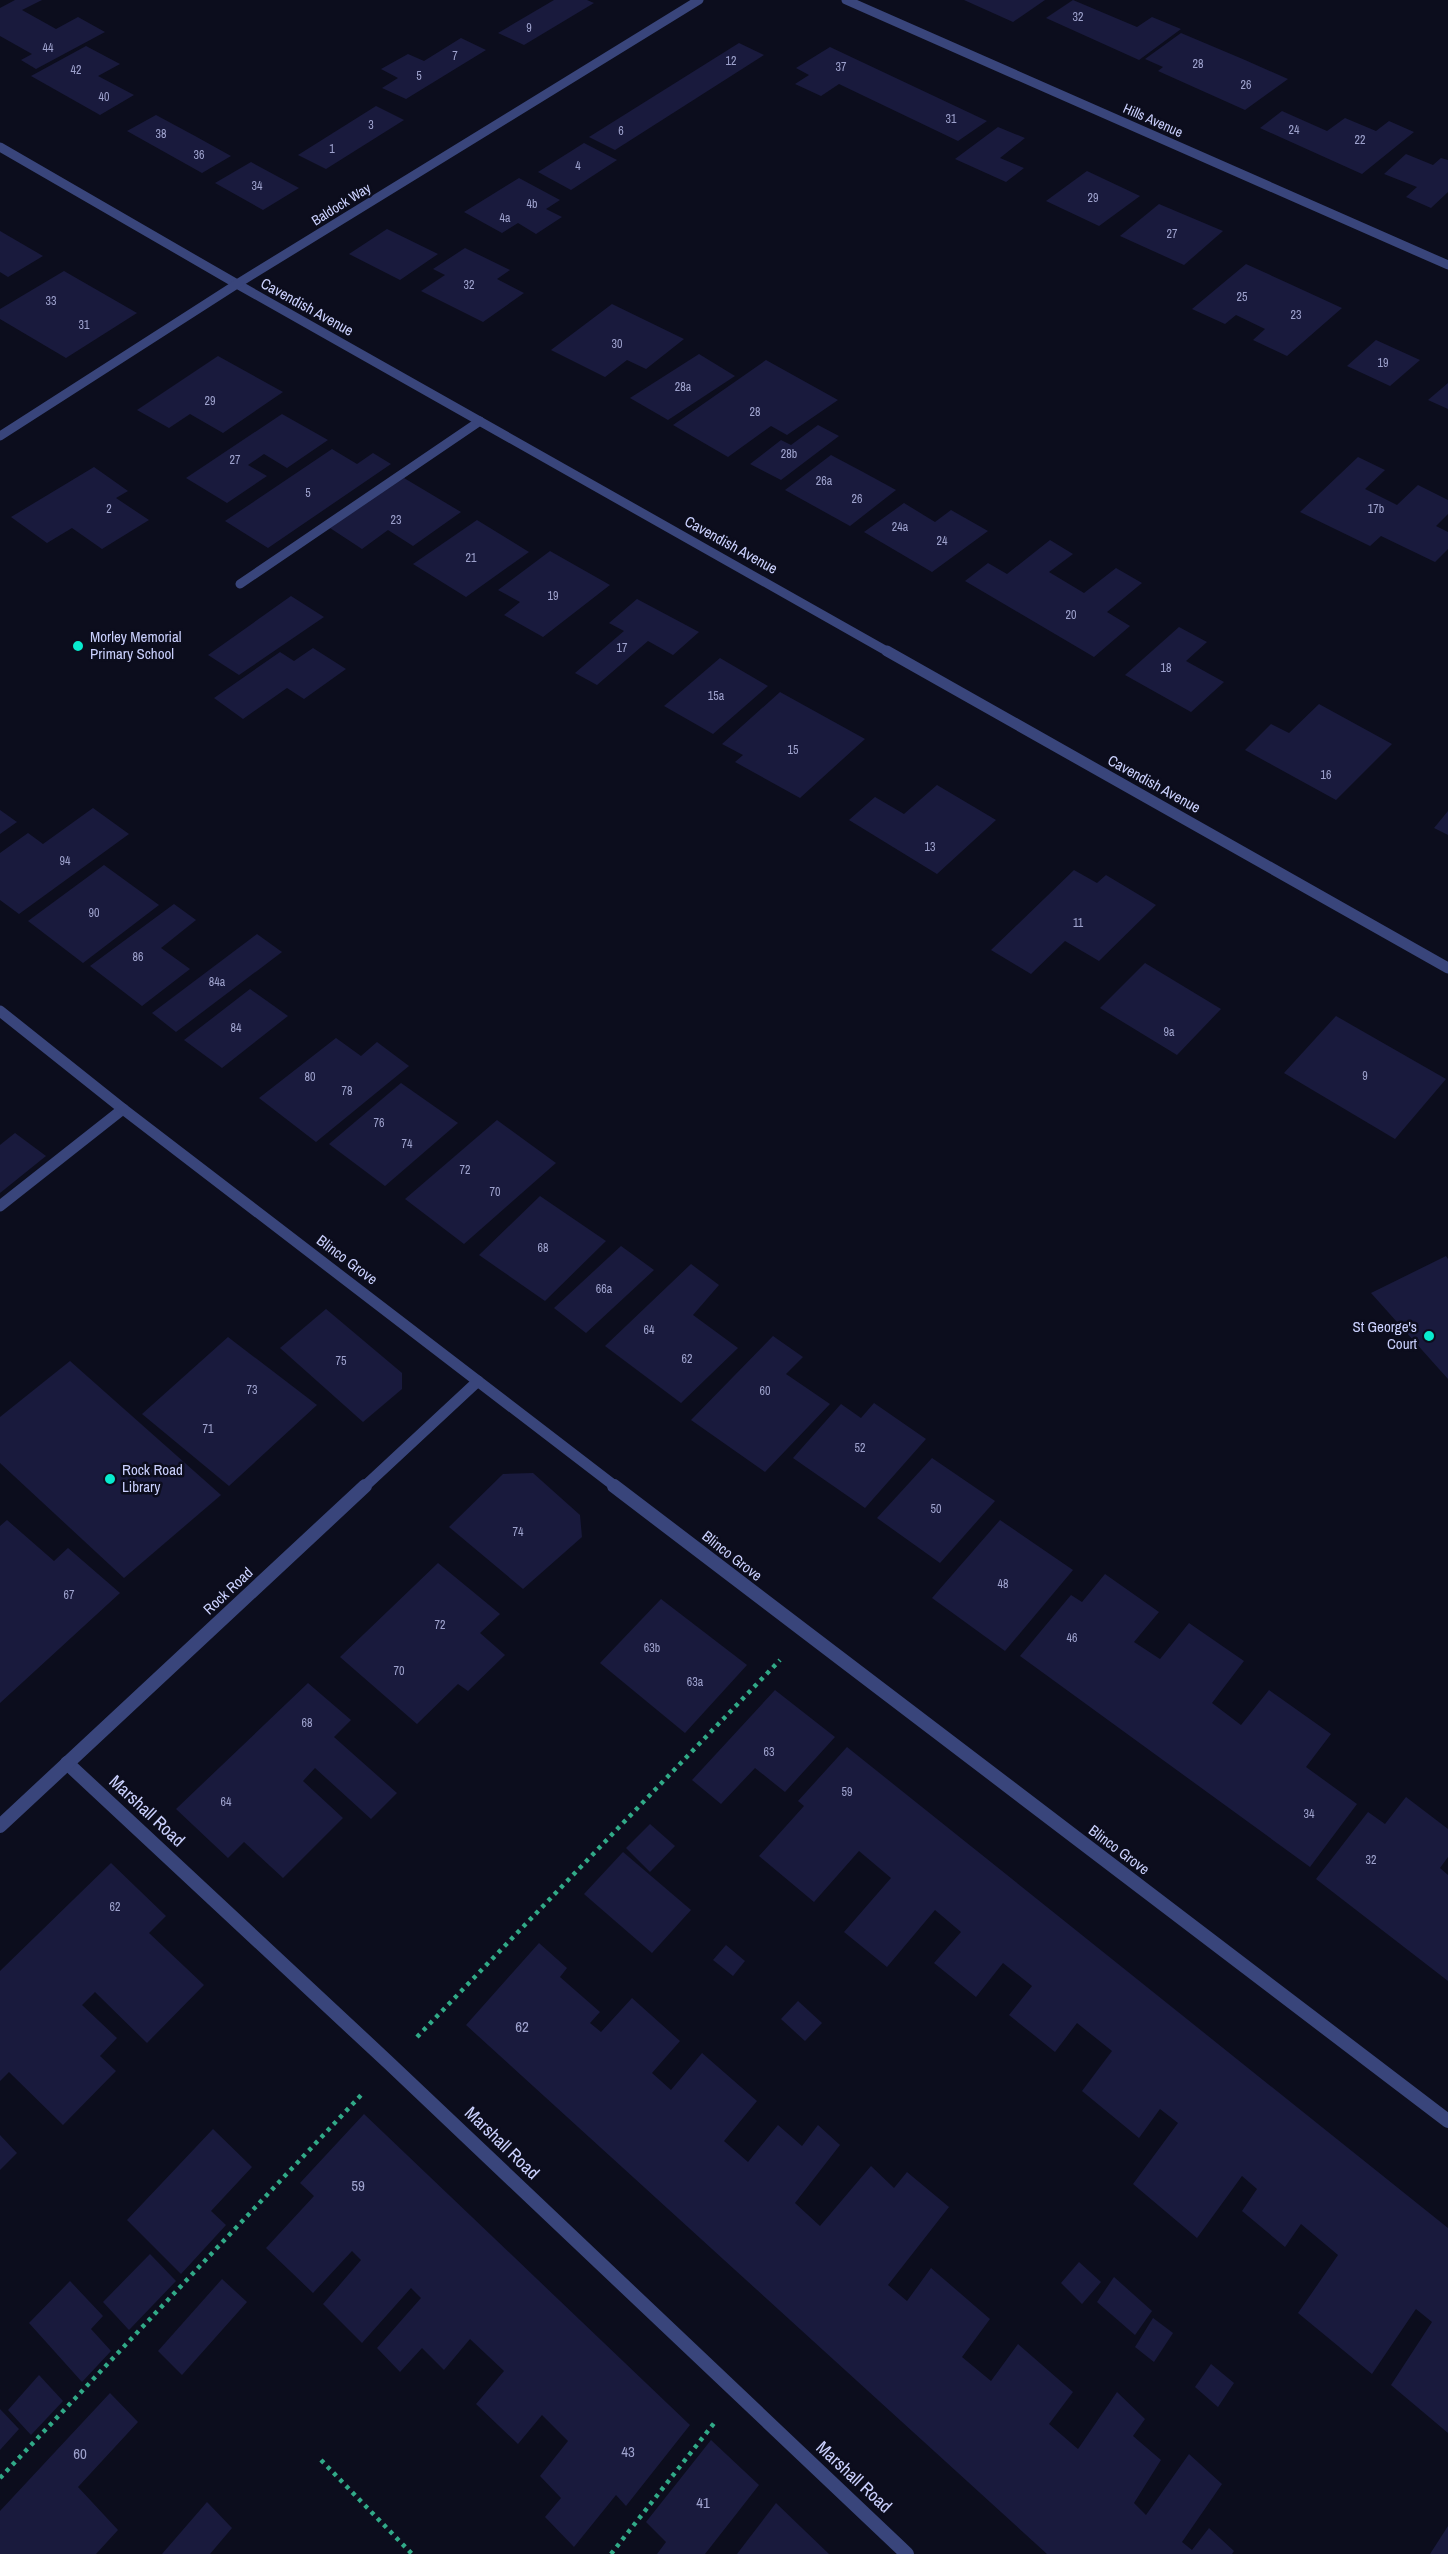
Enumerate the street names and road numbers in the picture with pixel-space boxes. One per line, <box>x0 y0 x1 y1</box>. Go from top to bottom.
street label: Hills Avenue <box>1120 99 1186 141</box>
street label: Baldock Way <box>308 179 374 229</box>
street label: Cavendish Avenue <box>257 272 358 341</box>
street label: Cavendish Avenue <box>681 510 782 579</box>
street label: Cavendish Avenue <box>1104 749 1205 818</box>
street label: Blinco Grove <box>313 1230 382 1289</box>
street label: Blinco Grove <box>698 1525 767 1586</box>
street label: Rock Road <box>198 1562 257 1619</box>
street label: Marshall Road <box>104 1769 191 1852</box>
street label: Blinco Grove <box>1085 1820 1154 1879</box>
street label: Marshall Road <box>459 2101 545 2185</box>
street label: Marshall Road <box>811 2435 898 2518</box>

